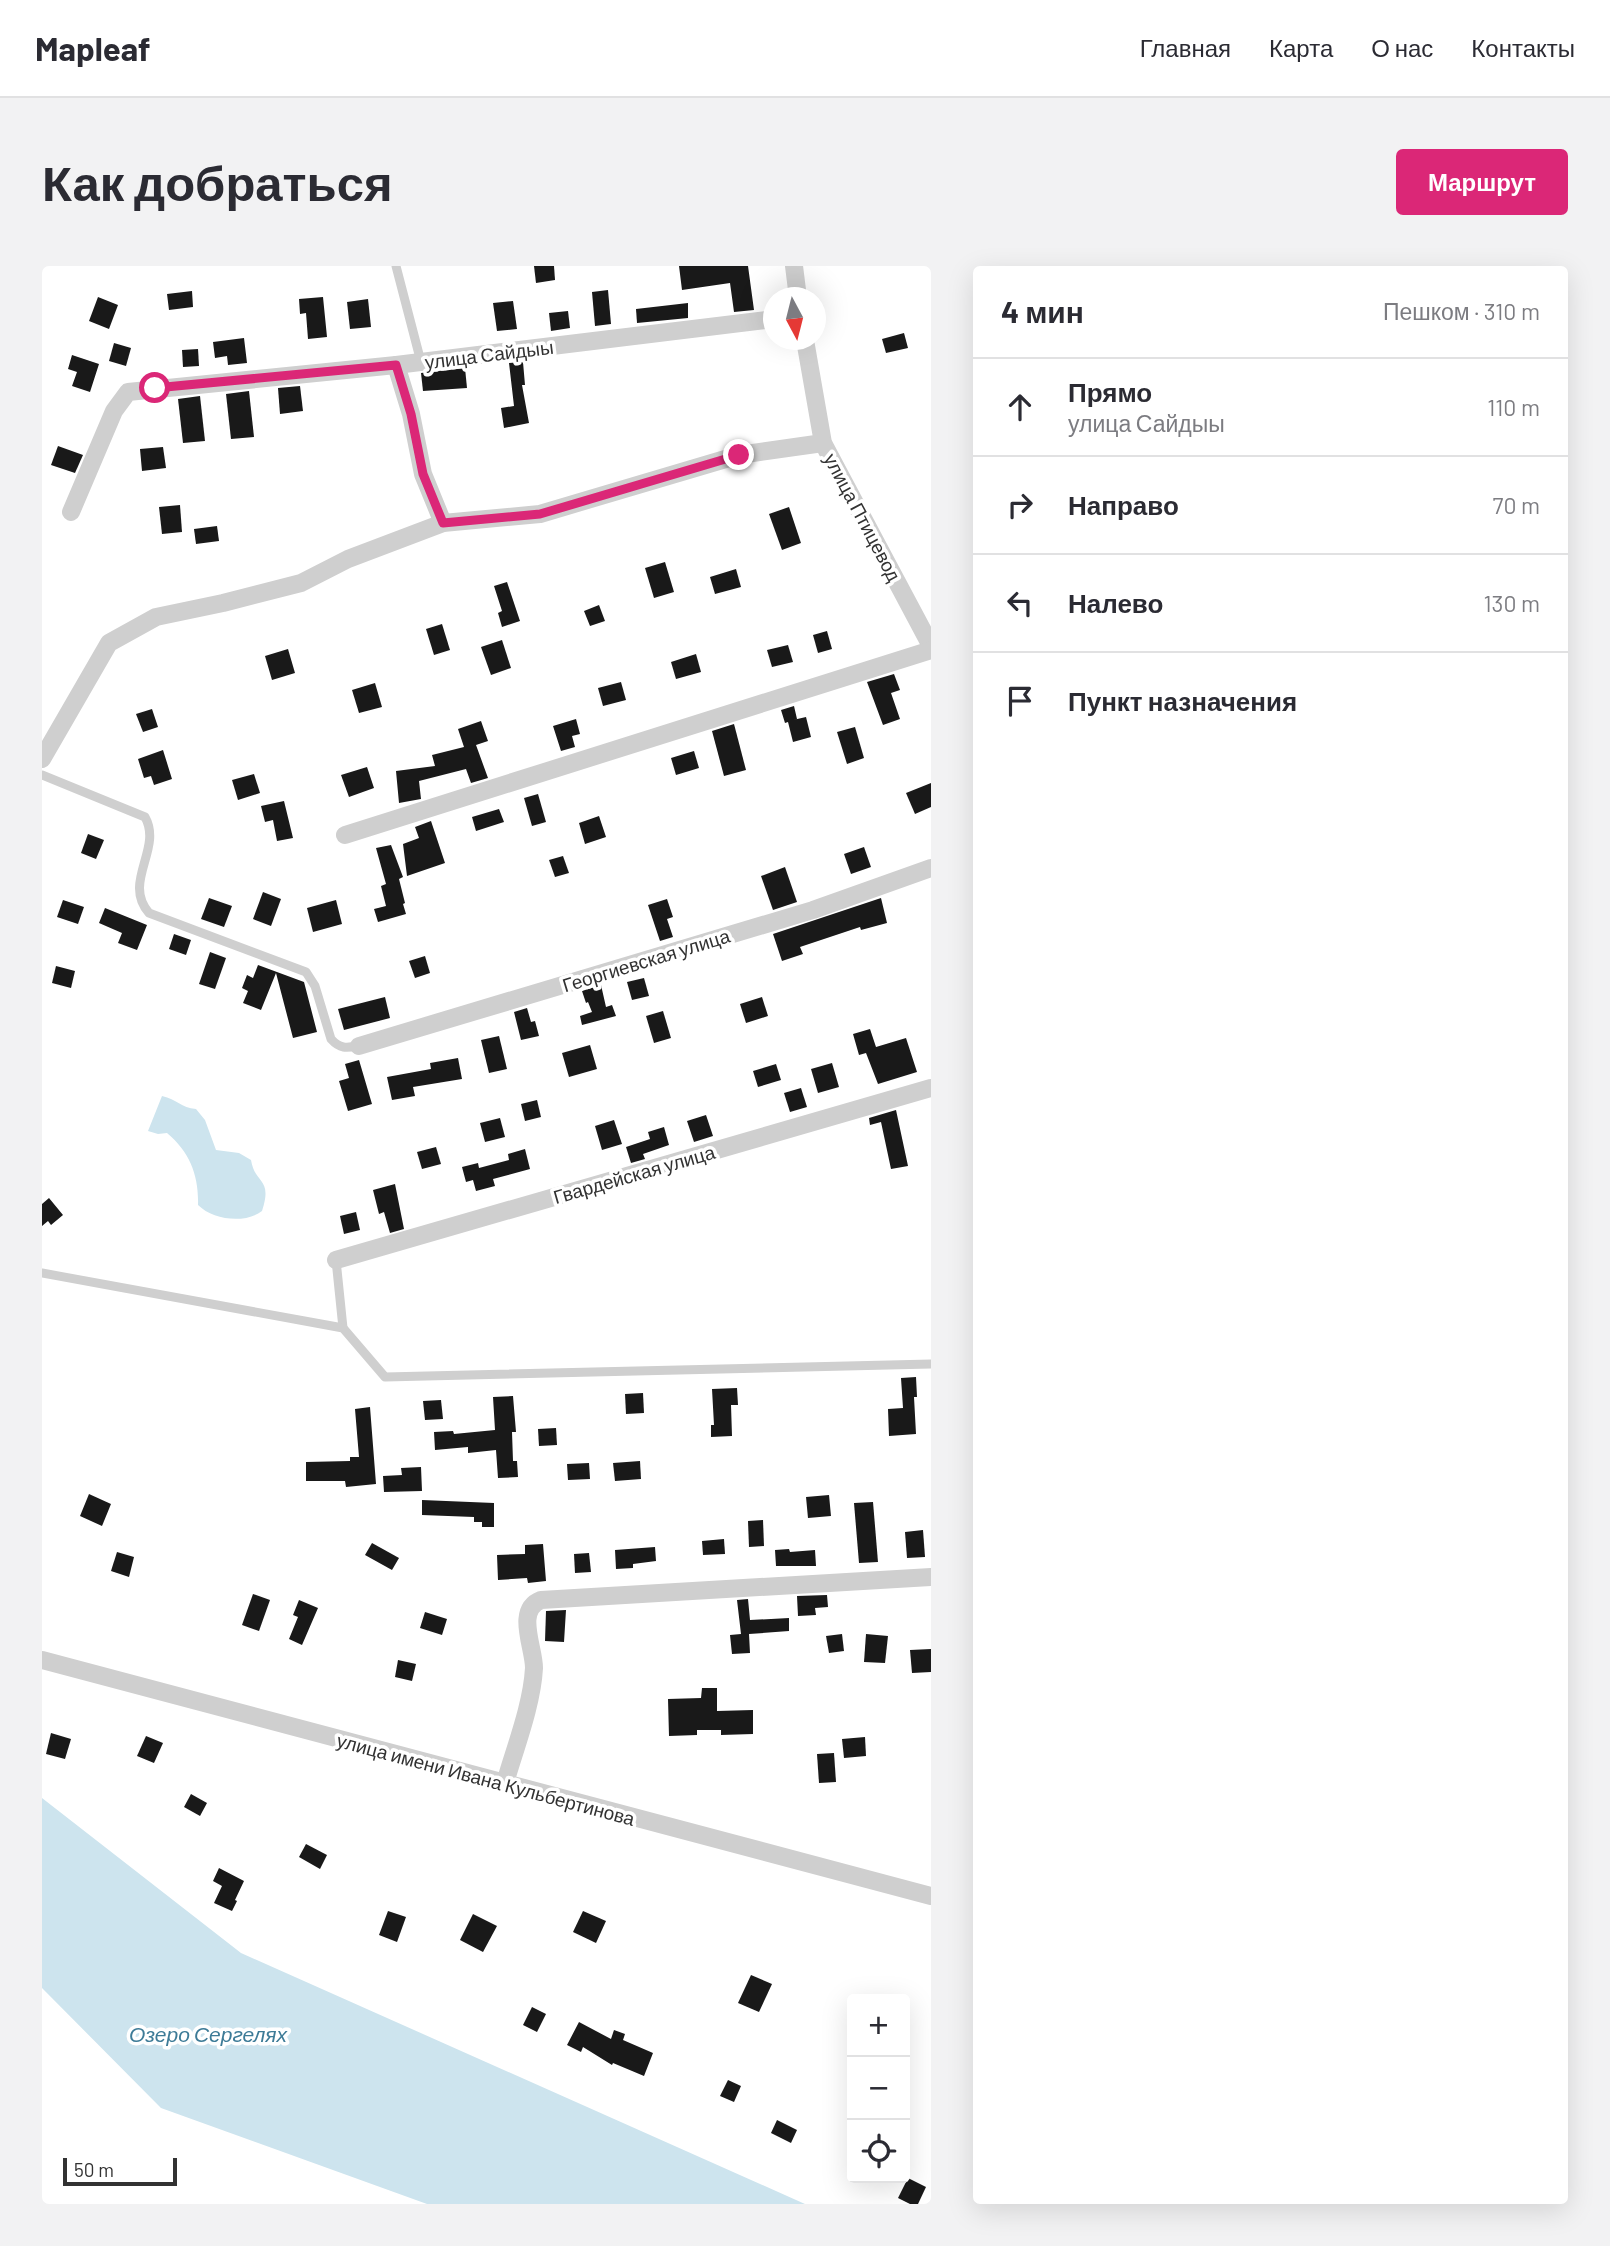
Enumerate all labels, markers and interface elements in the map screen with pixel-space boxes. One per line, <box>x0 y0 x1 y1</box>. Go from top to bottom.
text: Mapleaf <box>35 28 151 68</box>
text: Главная <box>1140 33 1231 62</box>
text: Карта <box>1269 33 1333 62</box>
text: О нас <box>1371 33 1433 62</box>
text: Контакты <box>1471 33 1575 62</box>
button: Маршрут <box>1396 149 1568 215</box>
text: Как добраться <box>42 152 393 211</box>
north arrow <box>763 287 826 350</box>
text: 4 мин <box>1001 293 1084 329</box>
text: Пешком · 310 m <box>1383 297 1540 325</box>
street label: улица Сайдыы <box>423 335 555 373</box>
route start <box>139 372 170 403</box>
text: Прямо <box>1068 376 1152 407</box>
icon: ahead <box>1001 388 1039 426</box>
text: 110 m <box>1487 393 1540 421</box>
text: улица Сайдыы <box>1068 409 1225 437</box>
route end <box>723 439 754 470</box>
street label: улица Птицевод <box>820 449 906 585</box>
icon: right <box>1001 486 1039 524</box>
text: Направо <box>1068 489 1179 520</box>
text: 70 m <box>1493 491 1540 519</box>
icon: left <box>1001 584 1039 622</box>
text: Налево <box>1068 587 1163 618</box>
text: 130 m <box>1483 589 1540 617</box>
icon: arrive <box>1001 682 1039 720</box>
text: Пункт назначения <box>1068 685 1297 716</box>
street label: Георгиевская улица <box>560 923 733 996</box>
street label: Гвардейская улица <box>550 1140 718 1208</box>
street label: улица имени Ивана Кульбертинова <box>335 1728 638 1830</box>
map controls <box>847 1994 910 2183</box>
button: + <box>847 1994 910 2057</box>
water label: Озеро Сергелях <box>129 2021 289 2046</box>
button: − <box>847 2057 910 2120</box>
button: locate <box>847 2120 910 2183</box>
scale bar <box>63 2155 177 2187</box>
text: 50 m <box>74 2158 114 2181</box>

